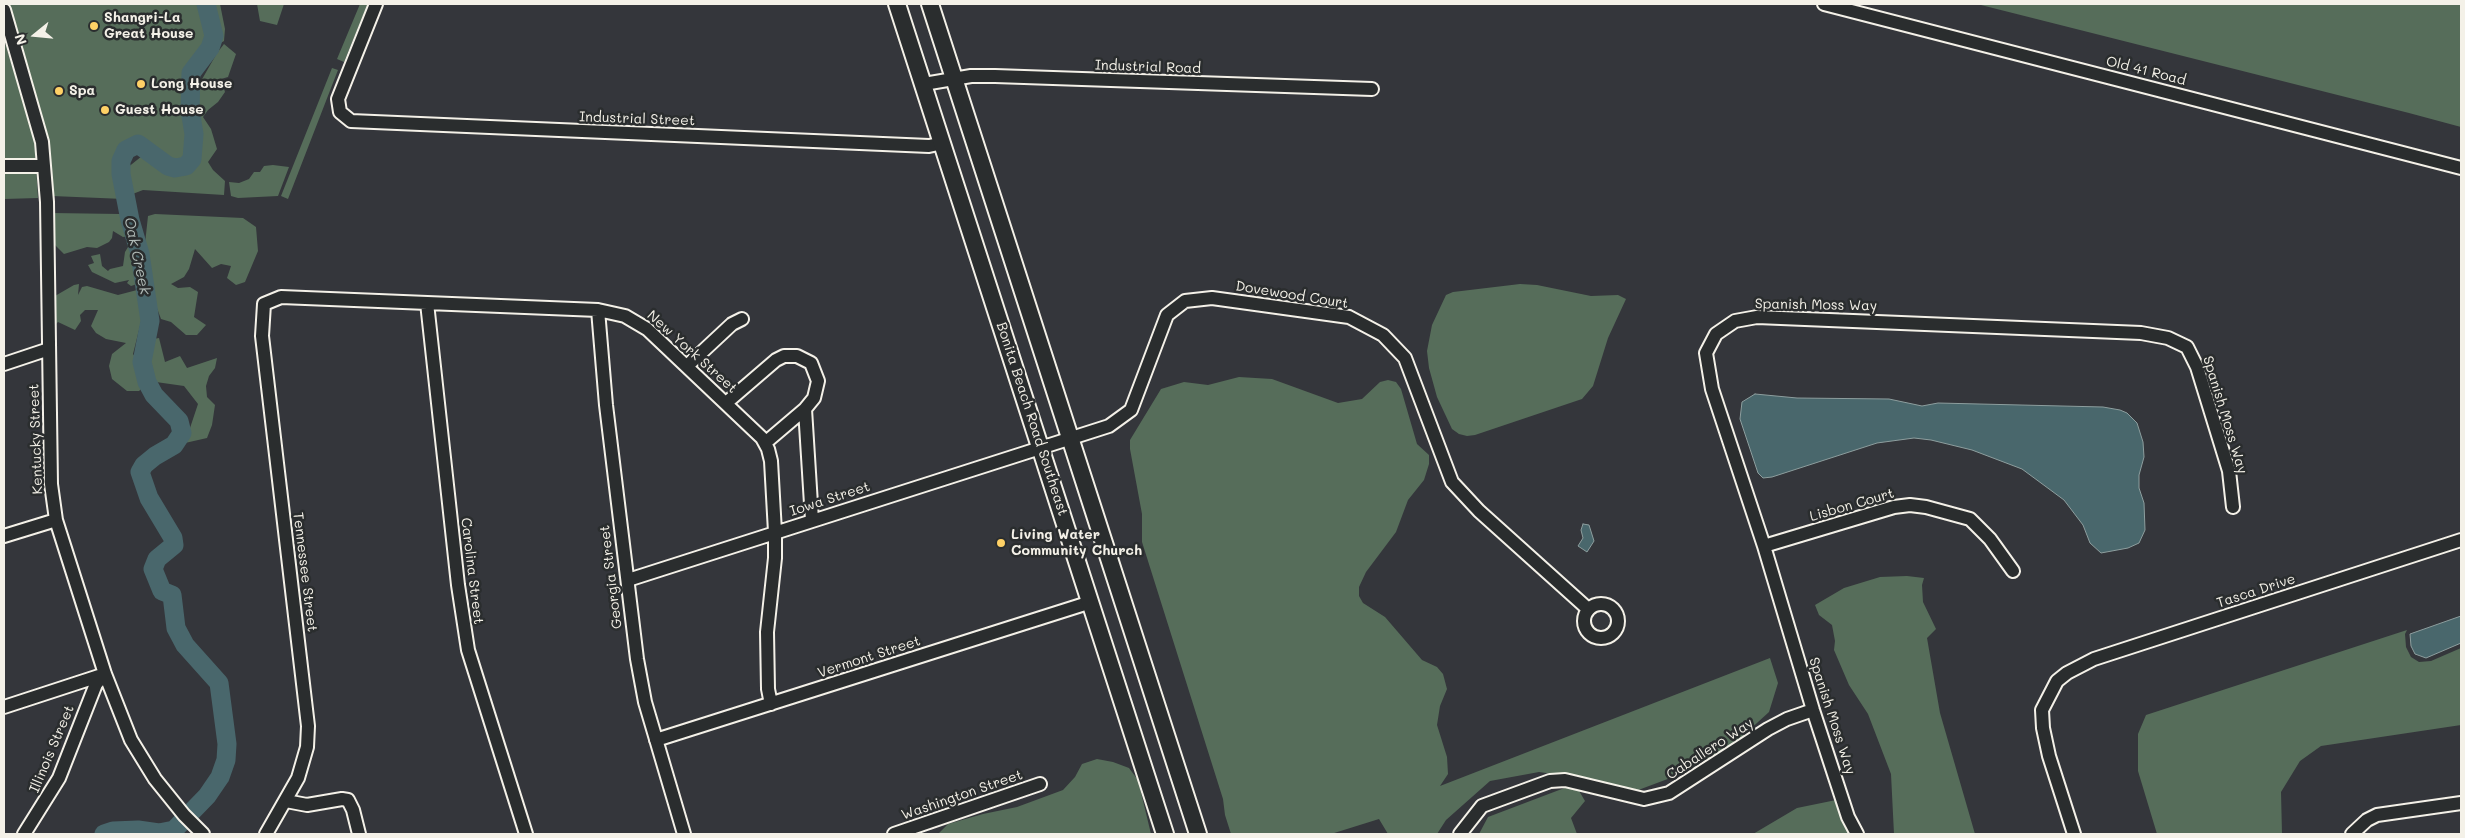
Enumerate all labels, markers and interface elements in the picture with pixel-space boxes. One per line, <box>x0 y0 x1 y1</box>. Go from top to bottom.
north arrow <box>10 10 60 60</box>
place label: Shangri-La Great House <box>104 10 193 42</box>
marker: Shangri-La Great House <box>88 20 100 32</box>
text: N <box>10 32 31 47</box>
street label: Old 41 Road <box>2104 53 2188 89</box>
street label: Industrial Road <box>1095 57 1201 77</box>
place label: Long House <box>151 76 232 92</box>
marker: Long House <box>135 78 147 90</box>
place label: Spa <box>69 83 95 99</box>
marker: Spa <box>53 85 65 97</box>
place label: Guest House <box>115 102 204 118</box>
marker: Guest House <box>99 104 111 116</box>
street label: Industrial Street <box>579 109 695 129</box>
water label: Oak Creek <box>120 216 154 296</box>
street label: Dovewood Court <box>1234 278 1350 312</box>
street label: Spanish Moss Way <box>1755 296 1877 314</box>
street label: New York Street <box>644 307 740 397</box>
street label: Bonita Beach Road Southeast <box>993 320 1071 518</box>
street label: Spanish Moss Way <box>2199 354 2251 476</box>
street label: Kentucky Street <box>26 383 46 495</box>
street label: Iowa Street <box>788 478 872 520</box>
street label: Lisbon Court <box>1808 485 1896 525</box>
street label: Tennessee Street <box>289 511 321 633</box>
street label: Carolina Street <box>457 517 487 625</box>
street label: Georgia Street <box>596 524 626 630</box>
place label: Living Water Community Church <box>1011 527 1142 560</box>
marker: Living Water Community Church <box>995 537 1007 549</box>
street label: Tasca Drive <box>2215 570 2297 612</box>
street label: Vermont Street <box>815 632 923 682</box>
street label: Spanish Moss Way <box>1805 655 1859 777</box>
street label: Illinois Street <box>26 703 78 795</box>
street label: Caballero Way <box>1663 715 1757 783</box>
street label: Washington Street <box>899 766 1025 824</box>

